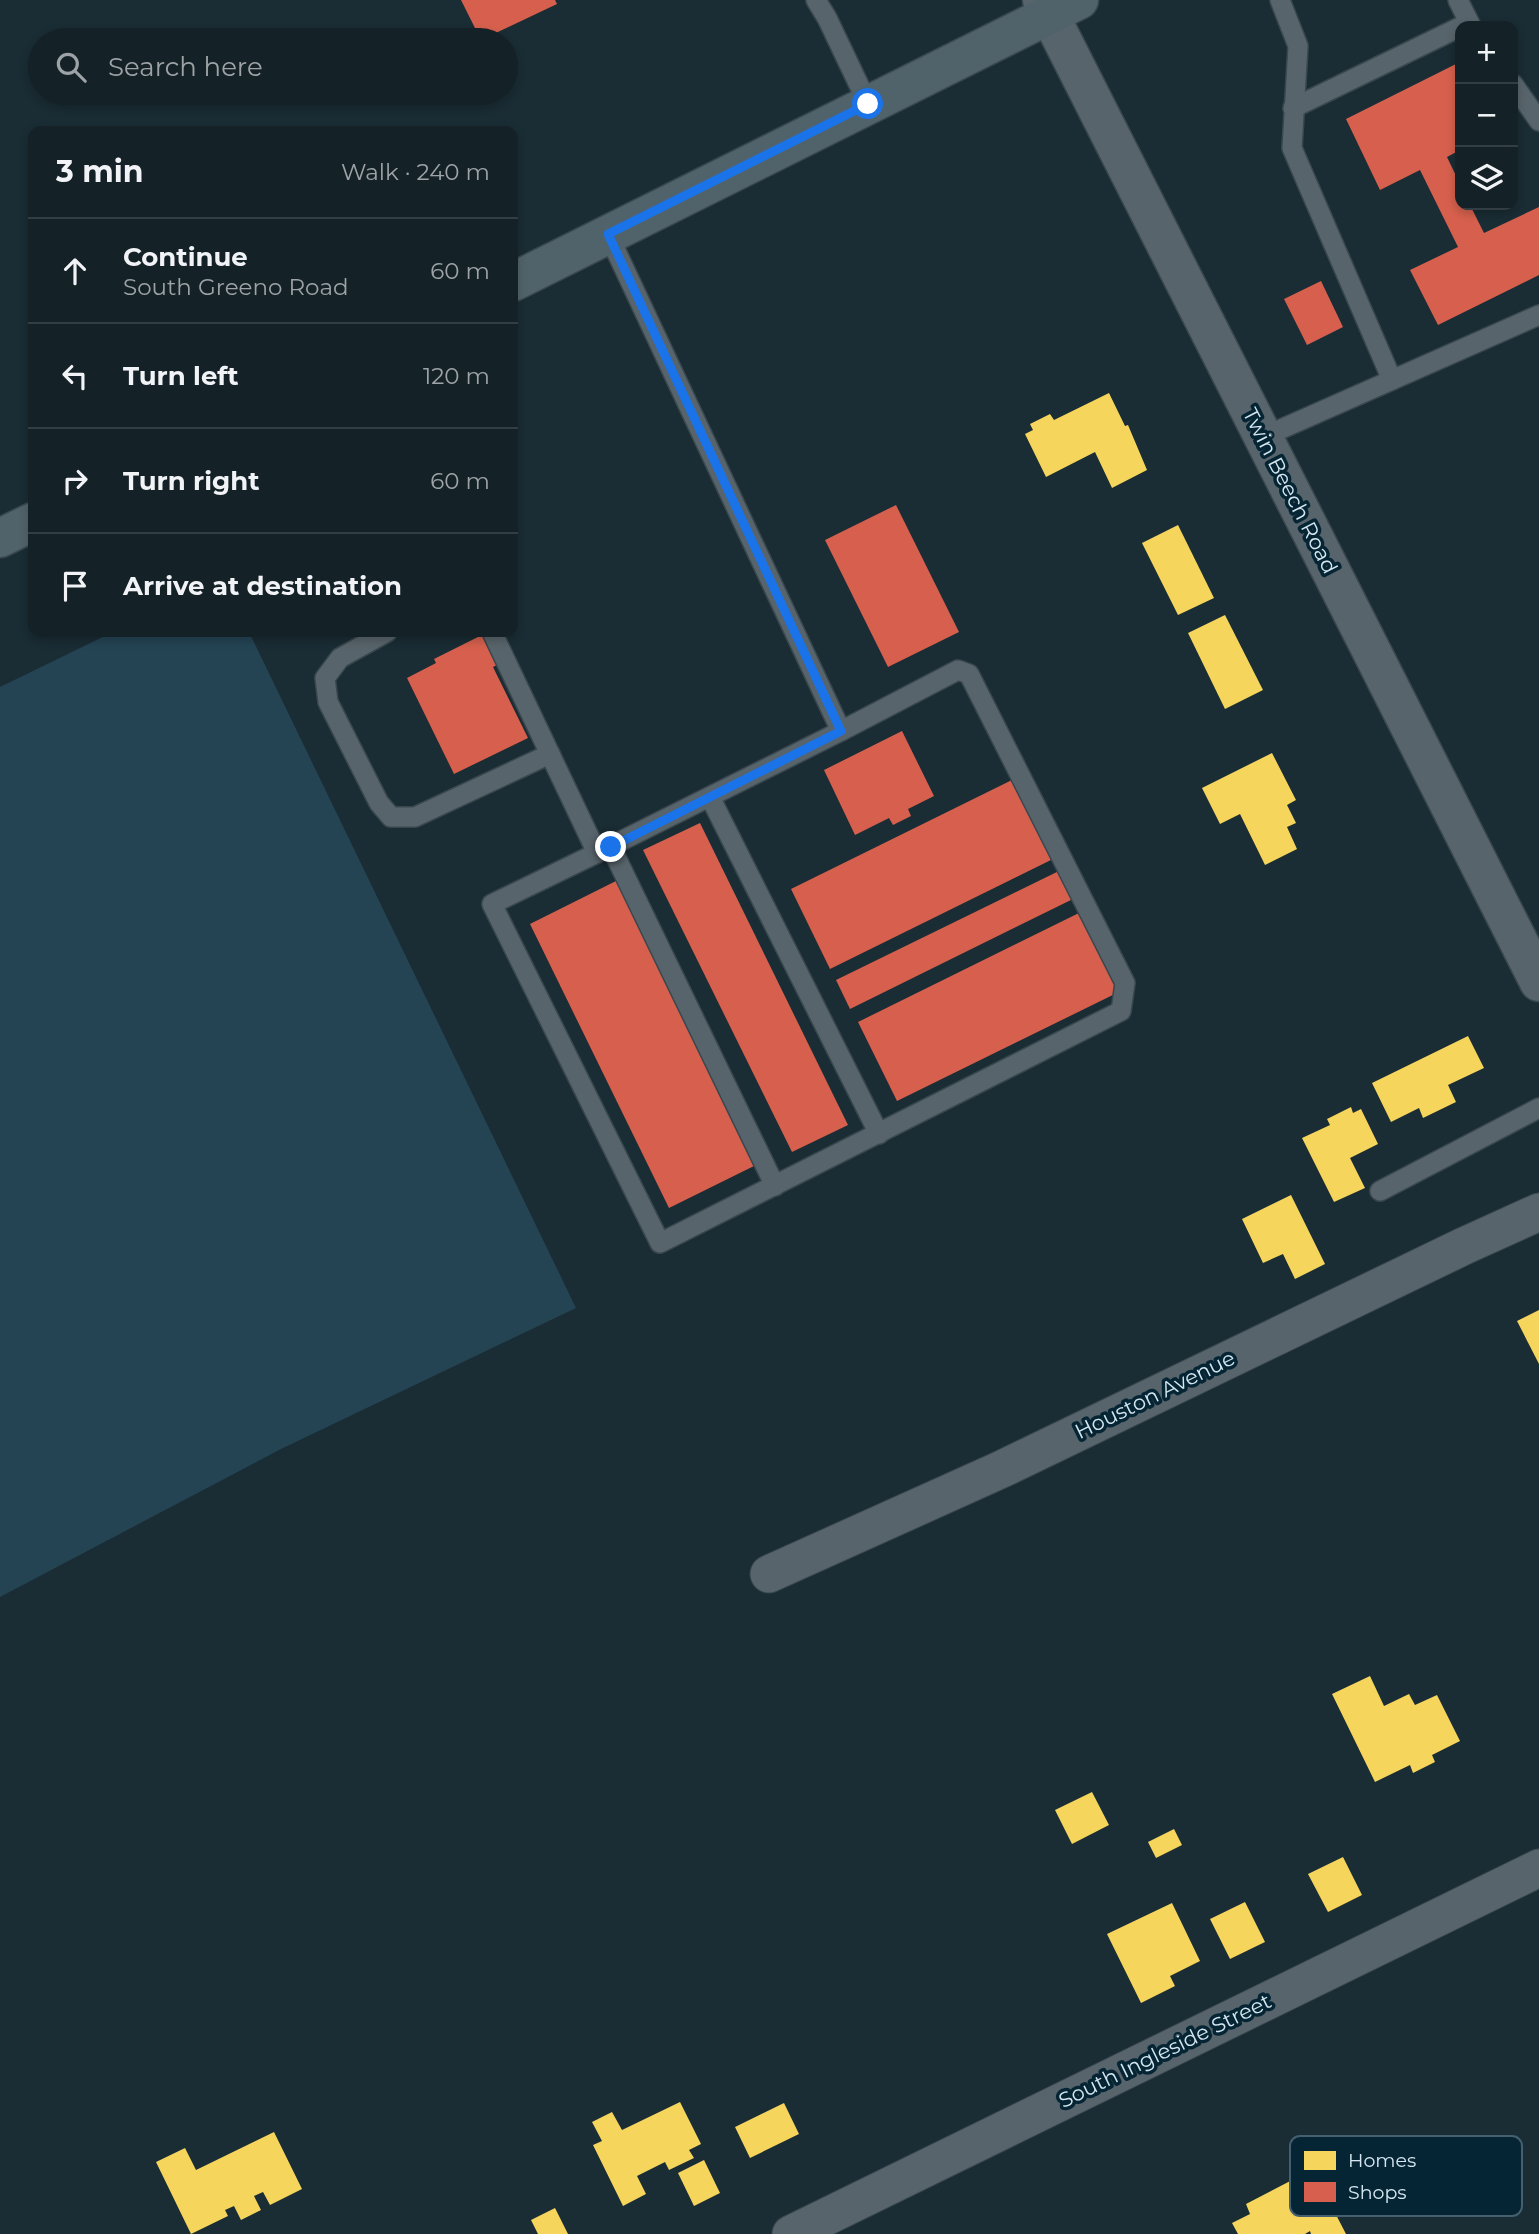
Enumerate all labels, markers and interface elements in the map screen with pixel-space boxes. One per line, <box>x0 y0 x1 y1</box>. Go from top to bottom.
map controls <box>1455 21 1518 210</box>
button: + <box>1455 21 1518 84</box>
search box <box>28 28 518 105</box>
icon: search <box>52 48 90 86</box>
text: Search here <box>108 51 263 83</box>
button: − <box>1455 84 1518 147</box>
route start <box>852 88 883 119</box>
button: layers <box>1455 147 1518 210</box>
text: 3 min <box>56 153 143 190</box>
text: Walk · 240 m <box>341 158 490 186</box>
text: Continue <box>123 241 248 273</box>
icon: ahead <box>56 252 94 290</box>
text: 60 m <box>430 257 490 285</box>
text: South Greeno Road <box>123 273 349 301</box>
icon: left <box>56 357 94 395</box>
text: Turn left <box>123 360 239 392</box>
text: 120 m <box>423 362 490 390</box>
street label: Twin Beech Road <box>1238 404 1343 578</box>
icon: right <box>56 462 94 500</box>
text: Turn right <box>123 465 259 497</box>
text: 60 m <box>430 467 490 495</box>
icon: arrive <box>56 567 94 605</box>
text: Arrive at destination <box>123 570 402 602</box>
route end <box>595 831 626 862</box>
street label: Houston Avenue <box>1071 1345 1239 1444</box>
street label: South Ingleside Street <box>1054 1988 1275 2113</box>
legend <box>1290 2136 1522 2216</box>
text: Homes <box>1348 2149 1416 2172</box>
text: Shops <box>1348 2181 1407 2204</box>

